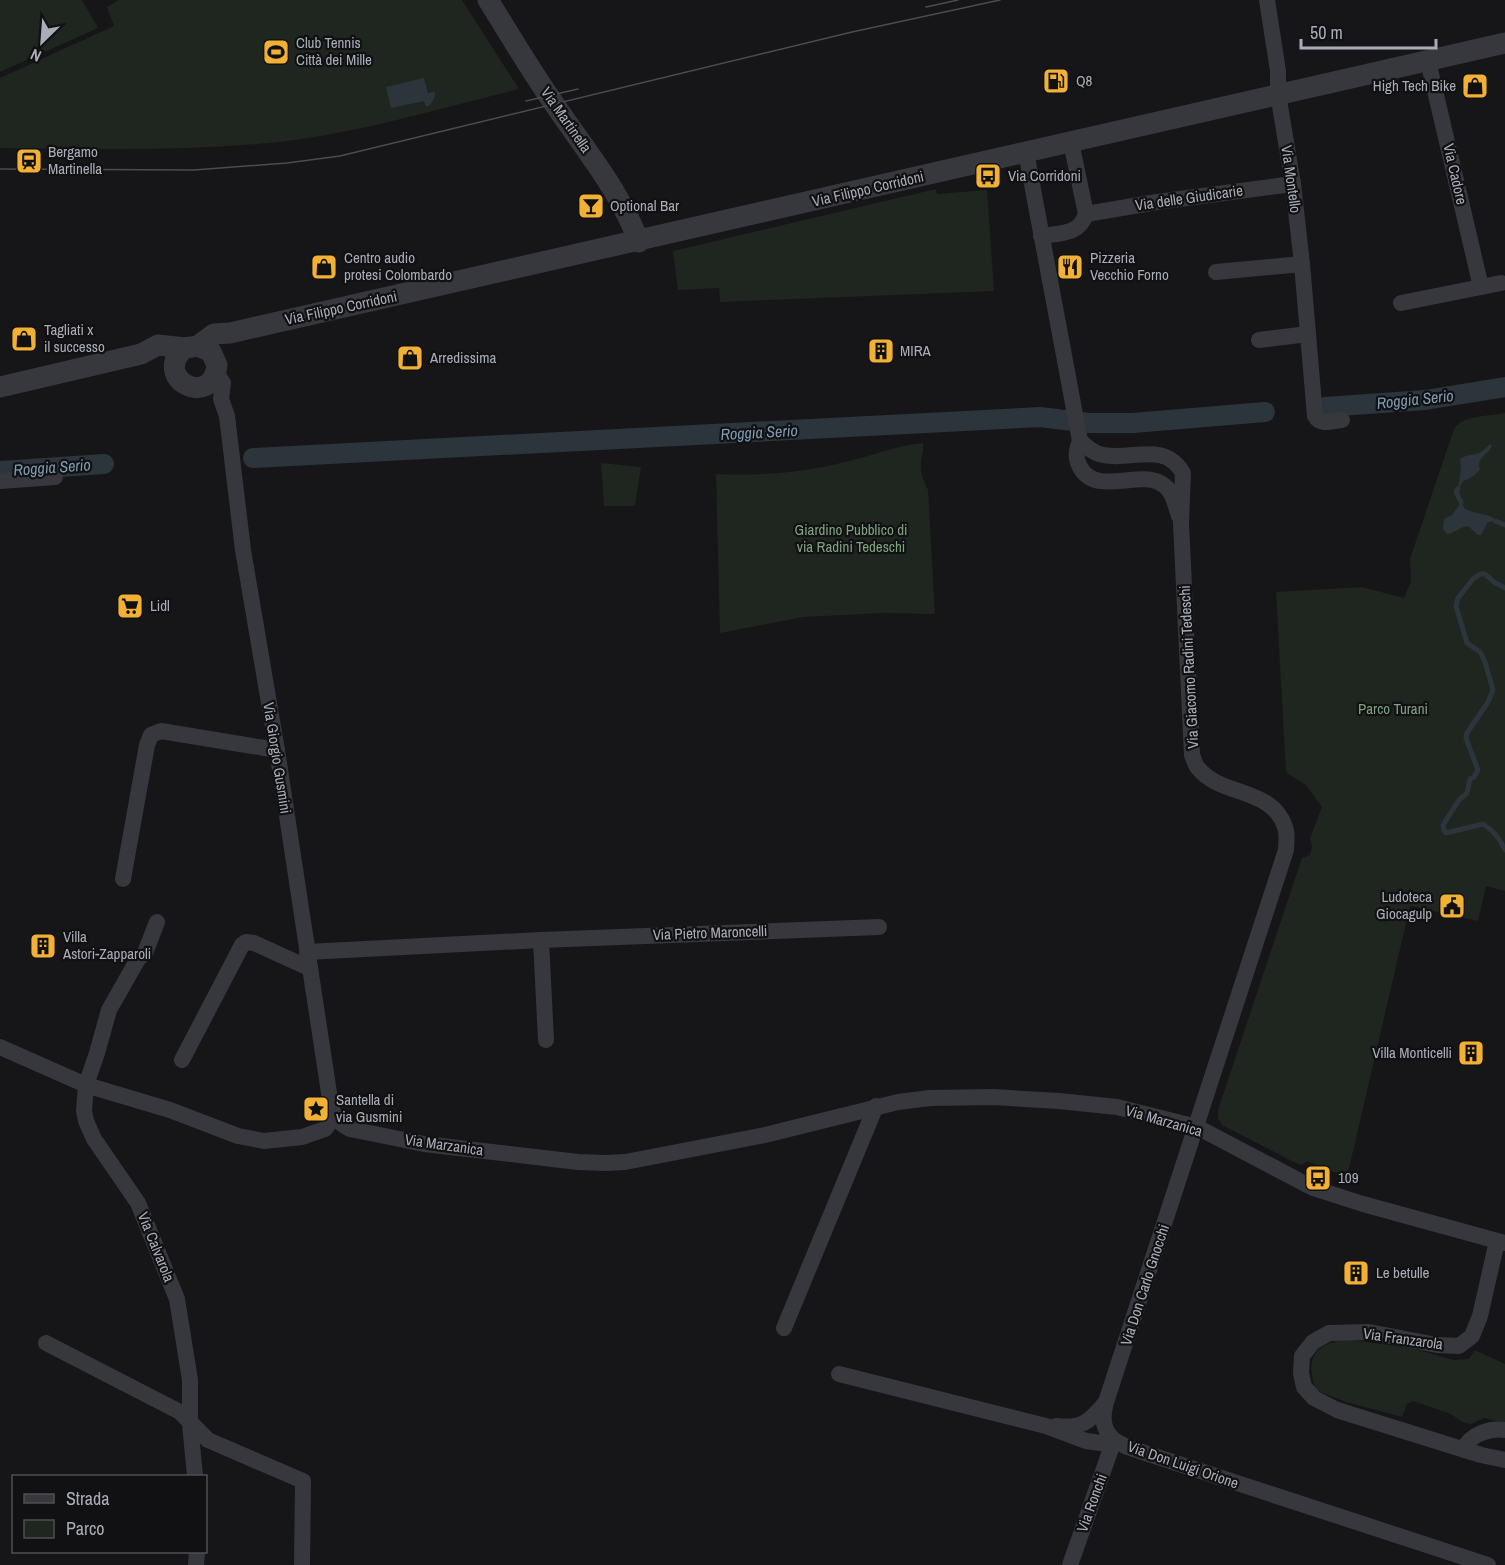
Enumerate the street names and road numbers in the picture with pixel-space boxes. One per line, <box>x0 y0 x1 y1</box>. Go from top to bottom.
street label: Via Martinella <box>536 83 597 157</box>
street label: Via Cadore <box>1438 141 1473 207</box>
street label: Via Montello <box>1276 144 1307 214</box>
street label: Via Filippo Corridoni <box>810 165 926 212</box>
street label: Via delle Giudicarie <box>1134 180 1244 215</box>
street label: Via Filippo Corridoni <box>283 285 399 330</box>
street label: Via Giacomo Radini Tedeschi <box>1174 585 1203 749</box>
street label: Via Giorgio Gusmini <box>258 701 297 815</box>
street label: Via Pietro Maroncelli <box>652 920 768 945</box>
street label: Via Marzanica <box>1123 1100 1205 1142</box>
street label: Via Marzanica <box>403 1129 485 1160</box>
street label: Via Calvarola <box>133 1209 180 1285</box>
street label: Via Don Carlo Gnocchi <box>1115 1222 1174 1348</box>
street label: Via Franzarola <box>1362 1323 1445 1355</box>
street label: Via Don Luigi Orione <box>1125 1436 1242 1493</box>
street label: Via Ronchi <box>1071 1471 1112 1535</box>

